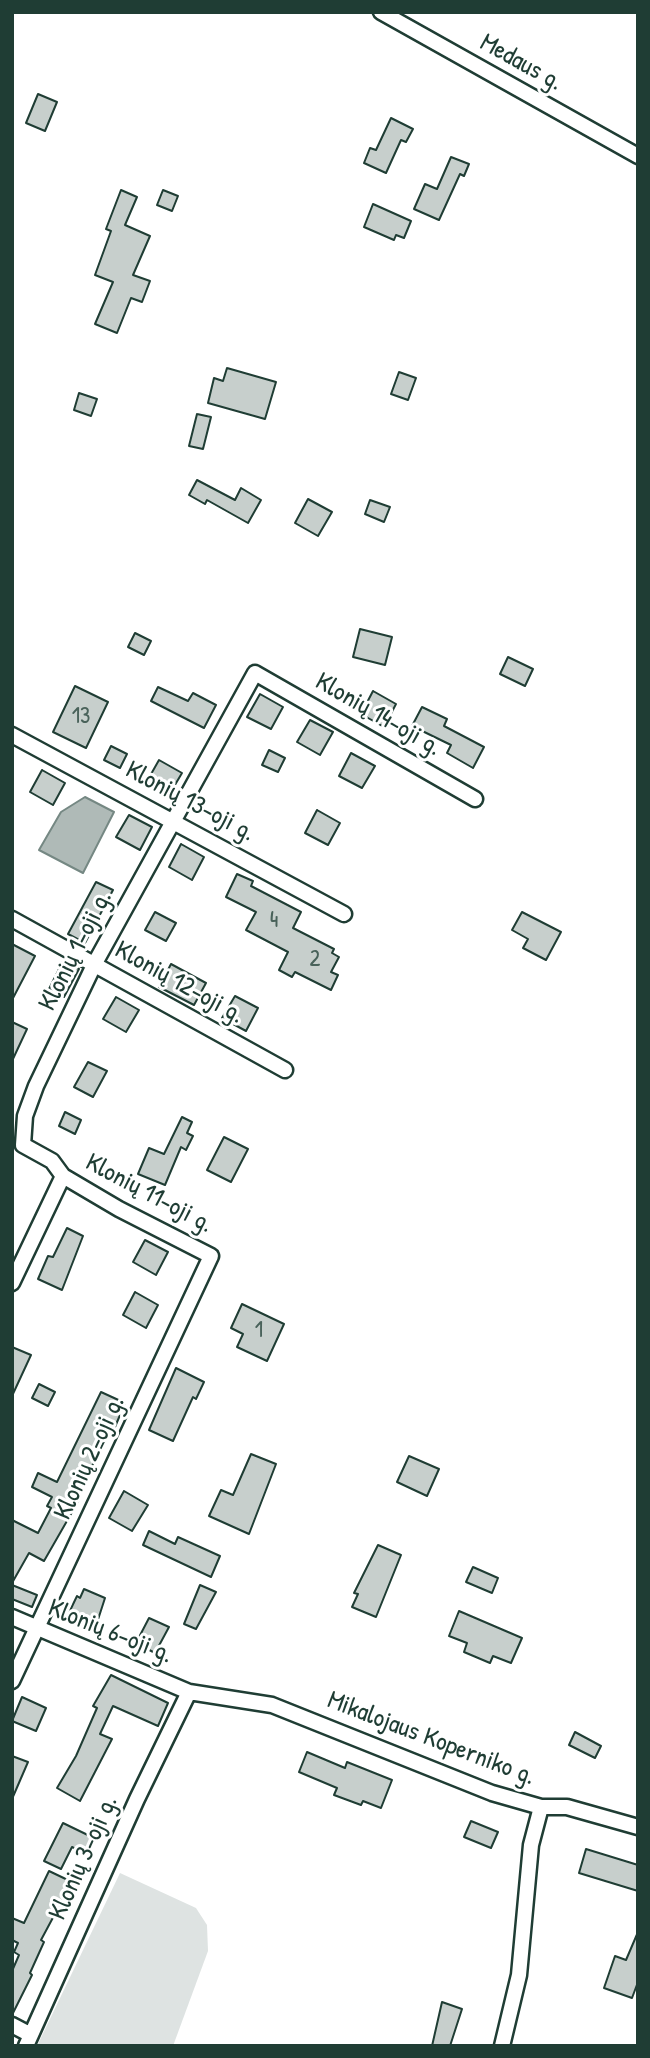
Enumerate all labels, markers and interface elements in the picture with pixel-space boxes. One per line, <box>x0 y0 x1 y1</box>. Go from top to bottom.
street label: Medaus g. <box>474 28 568 98</box>
street label: Klonių 14-oji g. <box>310 666 446 764</box>
house number: 13 <box>72 703 90 731</box>
street label: Klonių 13-oji g. <box>120 755 260 849</box>
street label: Klonių 1-oji g. <box>32 886 120 1016</box>
house number: 4 <box>270 907 278 935</box>
street label: Klonių 12-oji g. <box>109 935 249 1031</box>
house number: 2 <box>310 946 320 974</box>
street label: Klonių 11-oji g. <box>80 1147 218 1241</box>
house number: 1 <box>255 1317 263 1345</box>
street label: Klonių 2-oji g. <box>48 1391 132 1525</box>
street label: Klonių 6-oji g. <box>43 1593 177 1671</box>
street label: Mikalojaus Koperniko g. <box>323 1685 539 1793</box>
street label: Klonių 3-oji g. <box>43 1791 125 1925</box>

